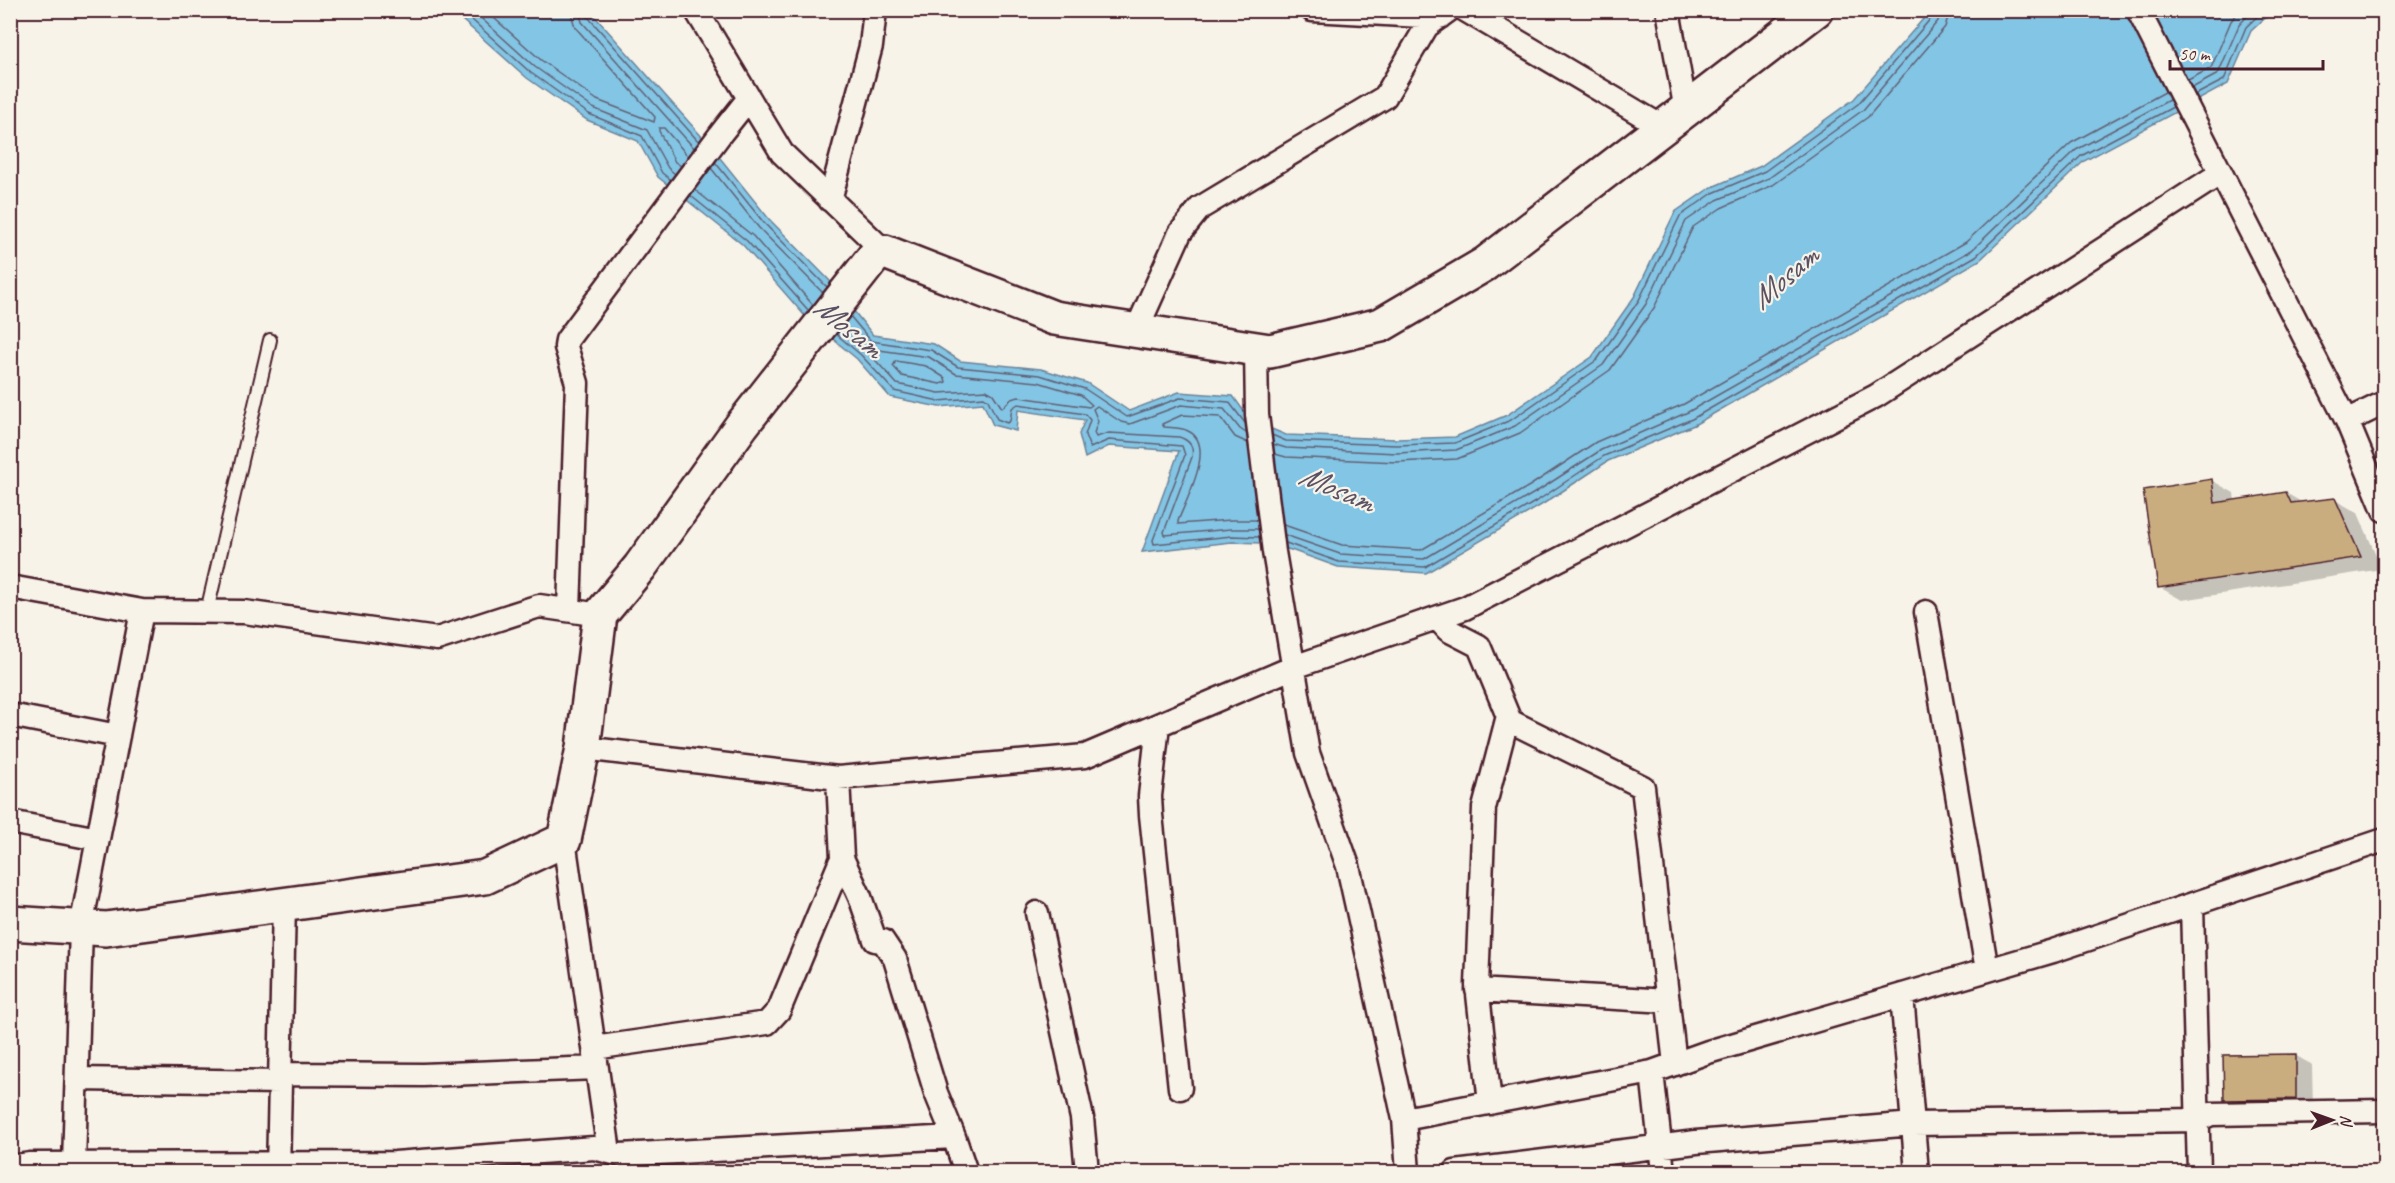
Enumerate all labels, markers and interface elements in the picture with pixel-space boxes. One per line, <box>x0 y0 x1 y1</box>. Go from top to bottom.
scale bar <box>2170 33 2323 71</box>
text: 50 m <box>2179 43 2212 65</box>
water label: Mosam <box>1741 234 1829 318</box>
water label: Mosam <box>806 287 895 370</box>
water label: Mosam <box>1293 454 1384 523</box>
north arrow <box>2302 1090 2362 1150</box>
text: N <box>2336 1115 2356 1128</box>

